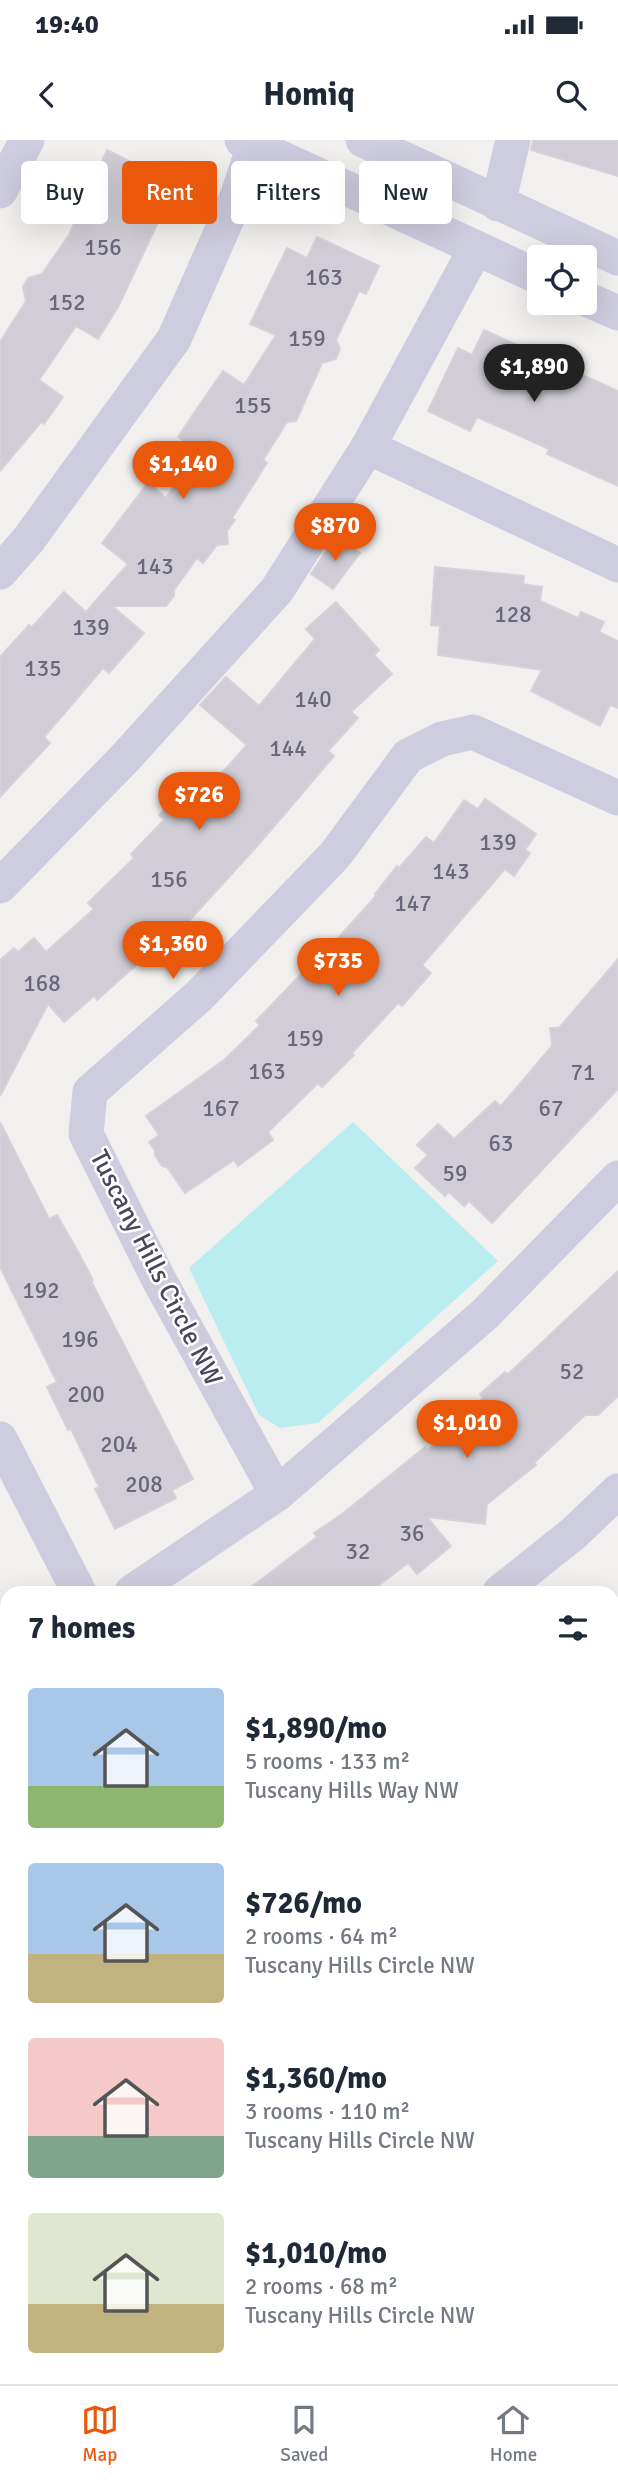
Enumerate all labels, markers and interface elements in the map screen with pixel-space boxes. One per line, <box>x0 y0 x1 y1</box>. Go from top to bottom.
text: 19:40 <box>35 9 99 41</box>
text: Homiq <box>263 75 355 114</box>
icon: back <box>28 76 66 114</box>
icon: search <box>552 76 590 114</box>
chip: Buy <box>21 161 108 224</box>
chip: Rent <box>122 161 217 224</box>
chip: Filters <box>231 161 345 224</box>
chip: New <box>359 161 452 224</box>
house number: 156 <box>84 233 122 262</box>
map controls <box>527 245 597 315</box>
button: locate <box>527 245 597 315</box>
house number: 163 <box>305 263 343 292</box>
house number: 152 <box>48 288 86 317</box>
house number: 159 <box>288 324 326 353</box>
pin: $1,890 <box>477 344 591 404</box>
text: $1,890 <box>500 352 568 381</box>
house number: 155 <box>234 391 272 420</box>
pin: $1,140 <box>126 442 240 501</box>
text: $1,140 <box>149 449 217 478</box>
pin: $870 <box>294 504 376 563</box>
text: $870 <box>310 511 360 540</box>
house number: 143 <box>136 552 174 581</box>
house number: 128 <box>494 600 532 629</box>
house number: 139 <box>72 613 110 642</box>
house number: 135 <box>24 654 62 683</box>
house number: 140 <box>294 685 332 714</box>
house number: 144 <box>269 734 307 763</box>
pin: $726 <box>158 772 240 832</box>
text: $726 <box>174 780 224 809</box>
house number: 139 <box>479 828 517 857</box>
house number: 143 <box>432 857 470 886</box>
house number: 156 <box>150 865 188 894</box>
house number: 147 <box>394 889 432 918</box>
pin: $1,360 <box>116 922 230 981</box>
text: $1,360 <box>139 929 207 958</box>
pin: $735 <box>297 938 379 998</box>
text: $735 <box>313 946 363 975</box>
house number: 168 <box>23 969 61 998</box>
house number: 159 <box>286 1024 324 1053</box>
house number: 163 <box>248 1057 286 1086</box>
house number: 71 <box>571 1058 595 1087</box>
house number: 167 <box>202 1094 240 1123</box>
house number: 67 <box>539 1094 563 1123</box>
house number: 63 <box>489 1129 513 1158</box>
street label: Tuscany Hills Circle NW <box>83 1145 229 1391</box>
house number: 59 <box>443 1159 467 1188</box>
house number: 192 <box>22 1276 60 1305</box>
house number: 196 <box>61 1325 99 1354</box>
house number: 52 <box>560 1357 584 1386</box>
house number: 200 <box>67 1380 105 1409</box>
pin: $1,010 <box>410 1400 524 1460</box>
text: $1,010 <box>433 1408 501 1437</box>
house number: 204 <box>100 1430 138 1459</box>
house number: 208 <box>125 1470 163 1499</box>
house number: 36 <box>400 1519 424 1548</box>
house number: 32 <box>346 1537 370 1566</box>
icon: filters <box>554 1609 592 1647</box>
text: 7 homes <box>28 1610 135 1647</box>
text: $1,890/mo <box>245 1710 387 1747</box>
icon: home <box>84 1716 168 1800</box>
text: 5 rooms · 133 m² <box>245 1747 410 1776</box>
text: Tuscany Hills Way NW <box>245 1776 459 1805</box>
text: $726/mo <box>245 1885 362 1922</box>
icon: home <box>84 1891 168 1975</box>
text: 2 rooms · 64 m² <box>245 1922 398 1951</box>
text: Tuscany Hills Circle NW <box>245 1951 475 1980</box>
text: $1,360/mo <box>245 2060 387 2097</box>
icon: home <box>84 2066 168 2150</box>
text: 3 rooms · 110 m² <box>245 2097 410 2126</box>
text: Tuscany Hills Circle NW <box>245 2126 475 2155</box>
text: $1,010/mo <box>245 2235 387 2272</box>
icon: home <box>84 2241 168 2325</box>
text: 2 rooms · 68 m² <box>245 2272 398 2301</box>
text: Tuscany Hills Circle NW <box>245 2301 475 2330</box>
tab: Map <box>81 2401 119 2467</box>
tab: Saved <box>280 2401 328 2467</box>
tab: Home <box>490 2401 537 2467</box>

